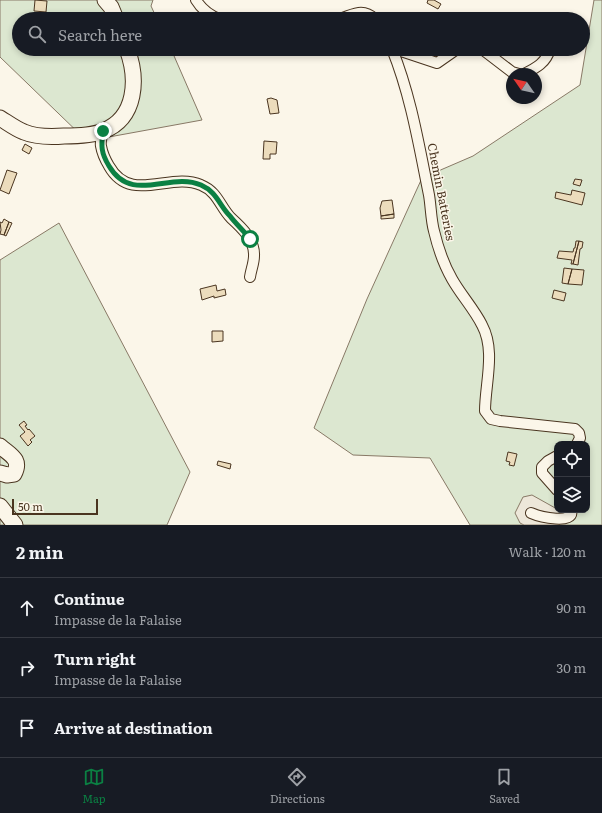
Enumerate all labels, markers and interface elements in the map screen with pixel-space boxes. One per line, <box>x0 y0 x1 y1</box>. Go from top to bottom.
search box <box>12 12 590 56</box>
icon: search <box>26 23 48 45</box>
text: Search here <box>58 23 142 46</box>
north arrow <box>506 68 542 104</box>
route end <box>94 122 112 140</box>
street label: Chemin Batteries <box>424 141 460 243</box>
route start <box>241 230 259 248</box>
map controls <box>554 441 590 513</box>
button: locate <box>554 441 590 477</box>
button: layers <box>554 477 590 513</box>
scale bar <box>12 497 98 516</box>
text: 50 m <box>18 498 43 514</box>
text: 2 min <box>16 539 64 564</box>
text: Walk · 120 m <box>509 542 586 561</box>
text: Continue <box>54 587 124 610</box>
icon: ahead <box>16 597 38 619</box>
text: 90 m <box>556 598 586 617</box>
text: Impasse de la Falaise <box>54 610 182 629</box>
text: Turn right <box>54 647 136 670</box>
icon: right <box>16 657 38 679</box>
text: 30 m <box>556 658 586 677</box>
text: Impasse de la Falaise <box>54 670 182 689</box>
text: Arrive at destination <box>54 716 213 739</box>
icon: arrive <box>16 717 38 739</box>
tab: Map <box>82 766 106 806</box>
tab: Directions <box>270 766 325 806</box>
tab: Saved <box>489 766 520 806</box>

